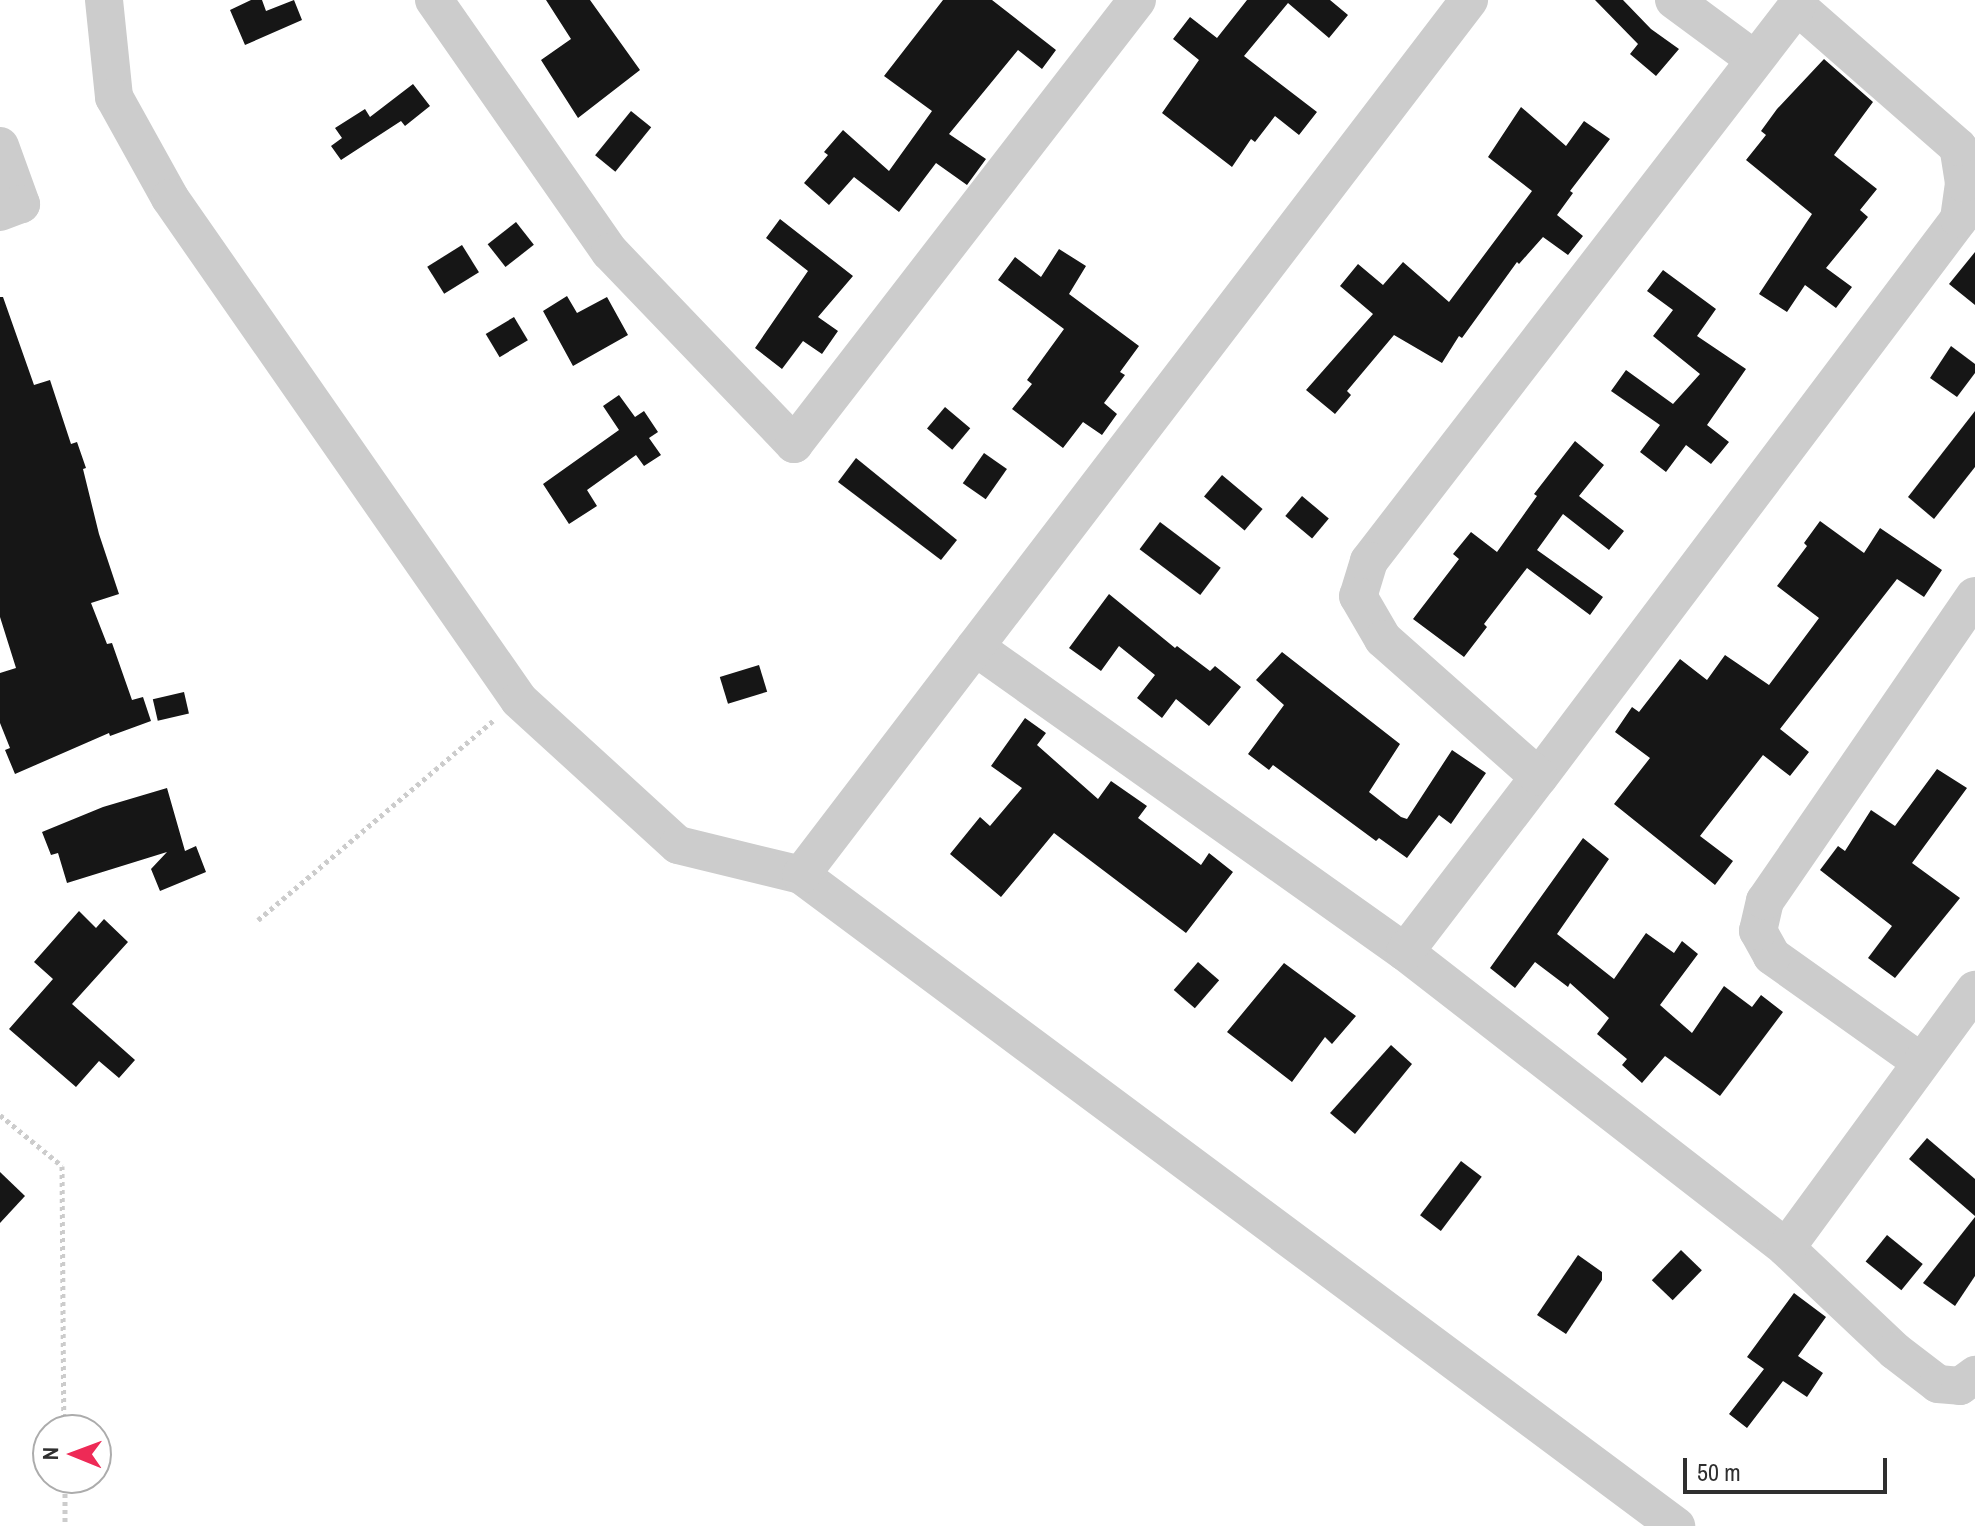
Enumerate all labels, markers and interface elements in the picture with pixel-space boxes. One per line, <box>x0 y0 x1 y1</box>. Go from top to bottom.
north arrow <box>32 1414 112 1494</box>
scale bar <box>1687 1442 1891 1492</box>
text: N <box>35 1447 65 1460</box>
text: 50 m <box>1697 1456 1741 1488</box>

